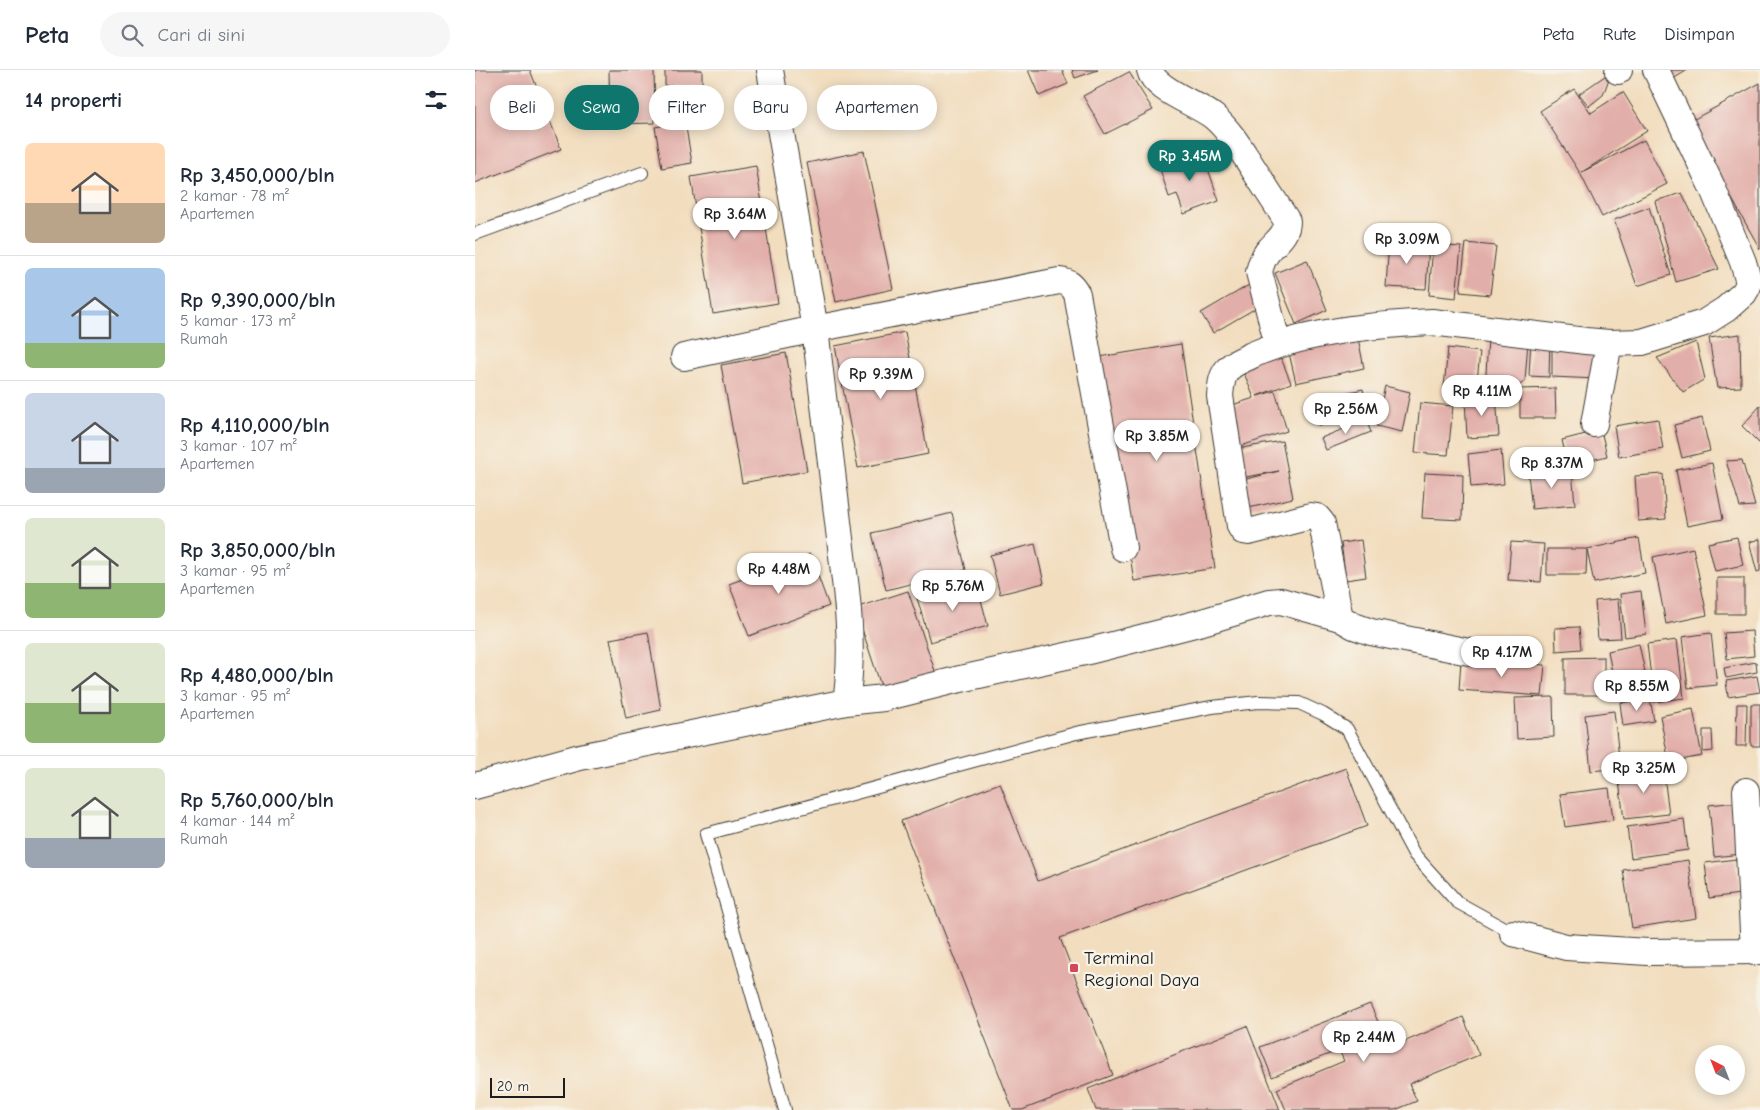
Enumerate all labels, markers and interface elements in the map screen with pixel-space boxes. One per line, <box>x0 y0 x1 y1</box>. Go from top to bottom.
search box <box>100 12 450 57</box>
text: Peta <box>25 21 70 49</box>
icon: search <box>118 21 146 49</box>
text: Cari di sini <box>158 24 245 46</box>
text: Peta <box>1542 24 1575 45</box>
text: Rute <box>1603 24 1636 45</box>
text: Disimpan <box>1664 24 1735 45</box>
chip: Beli <box>490 85 554 130</box>
chip: Sewa <box>564 85 639 130</box>
chip: Filter <box>649 85 724 130</box>
chip: Baru <box>734 85 807 130</box>
chip: Apartemen <box>817 85 937 130</box>
icon: filters <box>422 86 450 114</box>
text: 14 properti <box>25 88 122 112</box>
pin: Rp 3.45M <box>1138 140 1242 182</box>
text: Rp 3.45M <box>1158 147 1222 165</box>
icon: home <box>65 163 125 223</box>
text: Rp 3,450,000/bln <box>180 163 335 187</box>
text: 2 kamar · 78 m² <box>180 187 289 205</box>
pin: Rp 3.64M <box>683 198 787 240</box>
text: Apartemen <box>180 205 255 223</box>
text: Rp 3.64M <box>704 205 766 223</box>
pin: Rp 3.09M <box>1355 222 1459 265</box>
text: Rp 3.09M <box>1375 230 1439 248</box>
icon: home <box>65 288 125 348</box>
text: Rp 9,390,000/bln <box>180 288 336 312</box>
text: 5 kamar · 173 m² <box>180 312 296 330</box>
text: Rumah <box>180 330 228 348</box>
pin: Rp 9.39M <box>829 358 933 400</box>
text: Rp 9.39M <box>849 365 913 383</box>
pin: Rp 4.11M <box>1430 374 1534 417</box>
text: Rp 4.11M <box>1452 382 1512 400</box>
pin: Rp 2.56M <box>1294 392 1398 435</box>
text: Rp 2.56M <box>1314 400 1378 418</box>
icon: home <box>65 413 125 473</box>
text: Rp 4,110,000/bln <box>180 413 330 437</box>
pin: Rp 3.85M <box>1105 420 1209 462</box>
text: Rp 3.85M <box>1125 427 1189 445</box>
text: 3 kamar · 107 m² <box>180 437 297 455</box>
pin: Rp 8.37M <box>1500 446 1604 489</box>
text: Rp 8.37M <box>1521 454 1583 472</box>
text: Apartemen <box>180 455 255 473</box>
icon: home <box>65 538 125 598</box>
text: Rp 3,850,000/bln <box>180 538 336 562</box>
pin: Rp 4.48M <box>727 552 831 595</box>
text: Rp 4.48M <box>748 560 810 578</box>
text: 3 kamar · 95 m² <box>180 562 290 580</box>
pin: Rp 5.76M <box>901 570 1005 612</box>
text: Rp 5.76M <box>922 577 984 595</box>
text: Apartemen <box>180 580 255 598</box>
pin: Rp 4.17M <box>1450 636 1554 678</box>
text: Rp 4.17M <box>1472 643 1532 661</box>
icon: home <box>65 663 125 723</box>
text: Rp 4,480,000/bln <box>180 663 334 687</box>
pin: Rp 8.55M <box>1585 670 1689 712</box>
text: Rp 8.55M <box>1605 677 1669 695</box>
text: 3 kamar · 95 m² <box>180 687 290 705</box>
text: Apartemen <box>180 705 255 723</box>
pin: Rp 3.25M <box>1592 752 1696 794</box>
text: Rp 3.25M <box>1612 759 1676 777</box>
icon: home <box>65 788 125 848</box>
text: Rp 5,760,000/bln <box>180 788 334 812</box>
text: 4 kamar · 144 m² <box>180 812 294 830</box>
text: Rumah <box>180 830 228 848</box>
place label: Terminal Regional Daya <box>1084 947 1200 991</box>
marker: Terminal Regional Daya <box>1068 962 1080 974</box>
pin: Rp 2.44M <box>1312 1020 1416 1063</box>
text: Rp 2.44M <box>1333 1028 1395 1046</box>
north arrow <box>1695 1045 1745 1095</box>
map controls <box>1695 1045 1745 1095</box>
scale bar <box>490 1075 565 1098</box>
text: 20 m <box>497 1078 529 1095</box>

